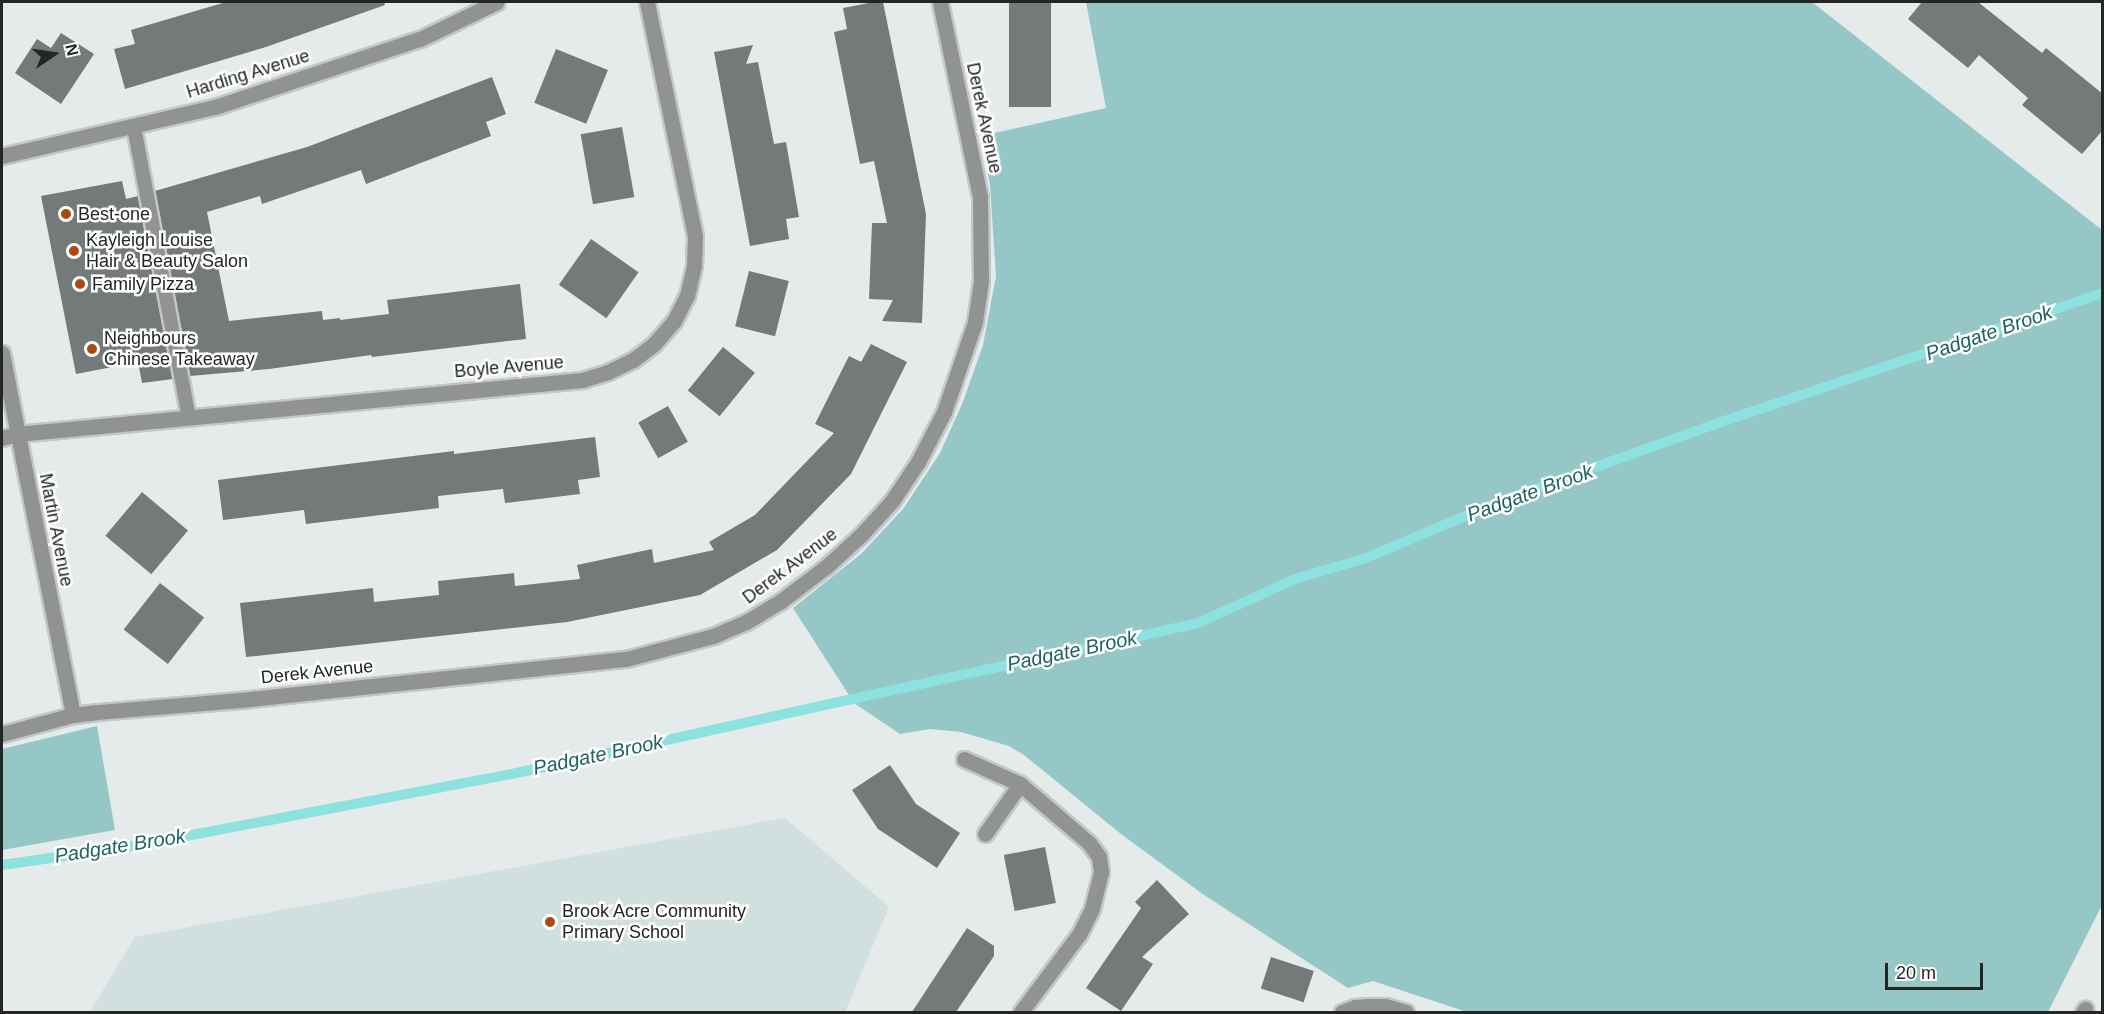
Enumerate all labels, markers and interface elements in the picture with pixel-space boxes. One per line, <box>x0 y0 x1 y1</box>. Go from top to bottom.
north arrow <box>24 24 84 84</box>
text: N <box>62 42 82 57</box>
street label: Harding Avenue <box>183 45 313 103</box>
street label: Derek Avenue <box>962 60 1006 176</box>
place label: Best-one <box>78 203 150 225</box>
marker: Best-one <box>59 207 73 221</box>
place label: Kayleigh Louise Hair & Beauty Salon <box>86 230 248 272</box>
marker: Kayleigh Louise Hair & Beauty Salon <box>67 244 81 258</box>
place label: Family Pizza <box>92 273 194 295</box>
marker: Family Pizza <box>73 277 87 291</box>
water label: Padgate Brook <box>1923 300 2055 366</box>
place label: Neighbours Chinese Takeaway <box>104 328 255 370</box>
marker: Neighbours Chinese Takeaway <box>85 342 99 356</box>
street label: Boyle Avenue <box>453 351 565 383</box>
water label: Padgate Brook <box>1464 459 1596 527</box>
street label: Martin Avenue <box>34 471 78 589</box>
street label: Derek Avenue <box>738 523 842 609</box>
water label: Padgate Brook <box>1005 626 1139 676</box>
street label: Derek Avenue <box>259 655 375 689</box>
water label: Padgate Brook <box>531 730 665 780</box>
water label: Padgate Brook <box>53 824 187 868</box>
place label: Brook Acre Community Primary School <box>562 901 747 944</box>
marker: Brook Acre Community Primary School <box>543 915 557 929</box>
scale bar <box>1888 951 1986 989</box>
text: 20 m <box>1896 963 1936 983</box>

